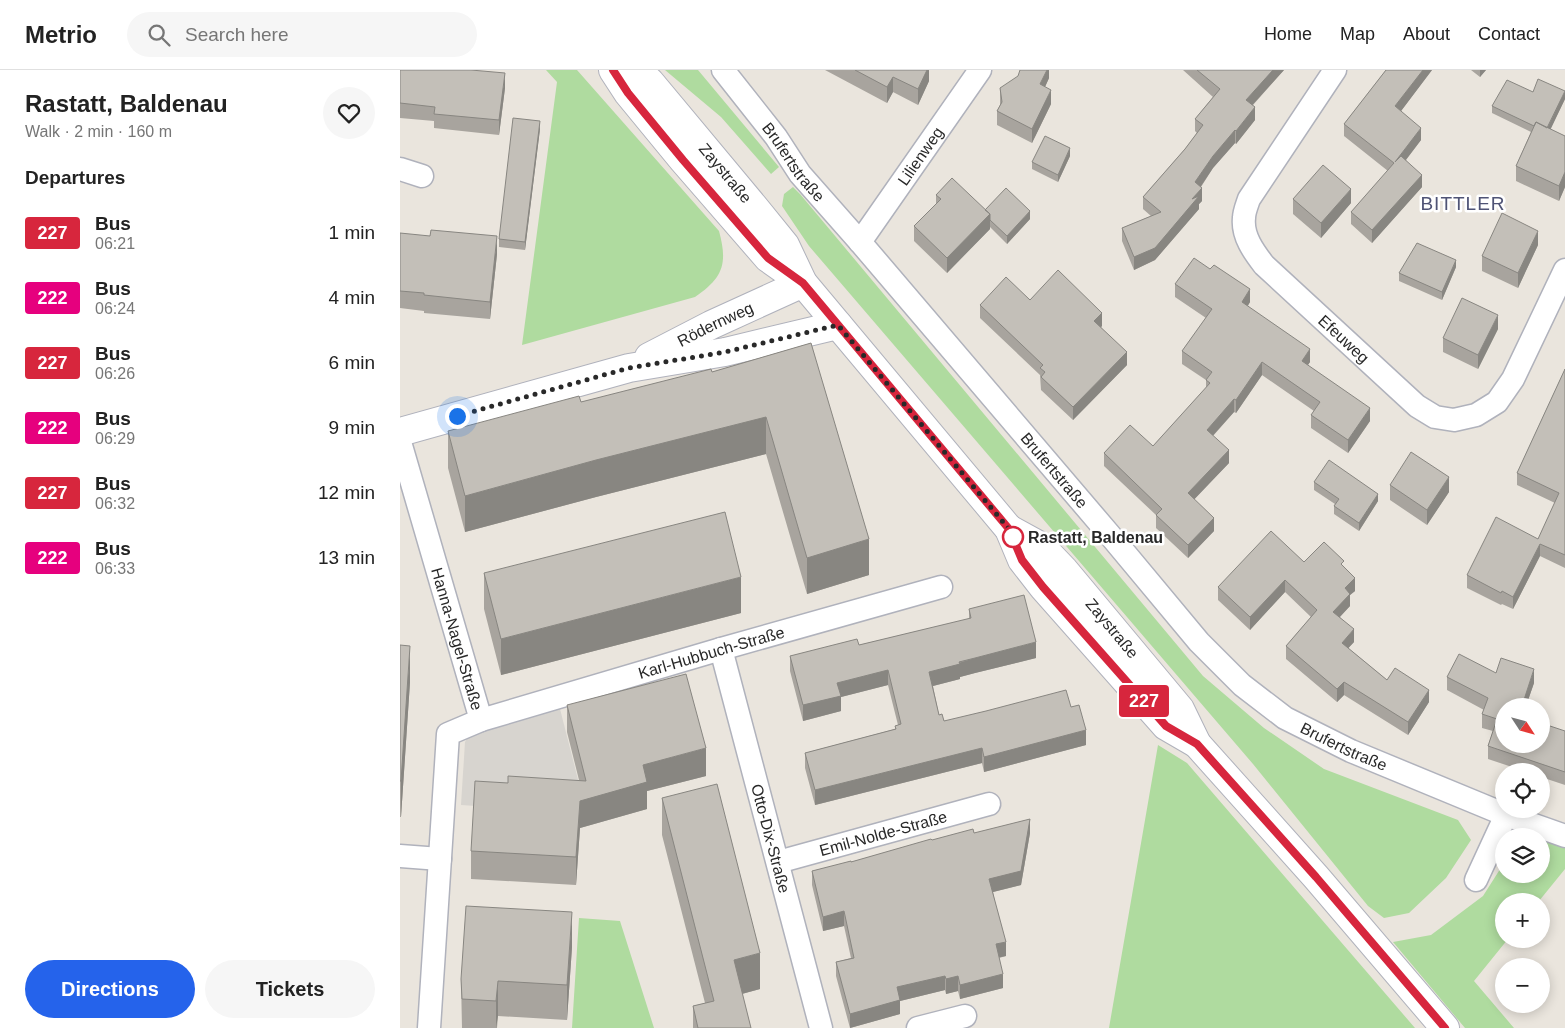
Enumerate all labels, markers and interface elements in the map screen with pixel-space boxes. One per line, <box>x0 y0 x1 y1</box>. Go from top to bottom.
search box <box>127 12 477 57</box>
text: Metrio <box>25 21 97 48</box>
icon: search <box>145 21 173 49</box>
text: Search here <box>185 24 289 45</box>
text: Home <box>1264 24 1312 44</box>
text: Map <box>1340 24 1375 44</box>
text: About <box>1403 24 1450 44</box>
text: Contact <box>1478 24 1540 44</box>
button: heart <box>323 87 375 139</box>
text: Rastatt, Baldenau <box>25 90 228 117</box>
street label: Brufertstraße <box>759 119 828 205</box>
text: Walk · 2 min · 160 m <box>25 123 172 140</box>
street label: Lilienweg <box>894 124 946 188</box>
street label: Zaystraße <box>696 140 755 206</box>
text: Departures <box>25 167 125 188</box>
district label: BITTLER <box>1420 193 1506 214</box>
text: Bus <box>95 213 131 234</box>
text: 1 min <box>329 222 375 243</box>
text: 227 <box>37 223 68 243</box>
text: 06:21 <box>95 235 135 252</box>
text: Bus <box>95 278 131 299</box>
text: 4 min <box>329 287 375 308</box>
text: 222 <box>37 288 68 308</box>
street label: Rödernweg <box>674 299 756 349</box>
text: 06:24 <box>95 300 135 317</box>
street label: Efeuweg <box>1315 311 1373 366</box>
text: Bus <box>95 343 131 364</box>
text: 6 min <box>329 352 375 373</box>
text: 227 <box>37 353 68 373</box>
text: 06:26 <box>95 365 135 382</box>
your location <box>445 404 470 429</box>
text: Bus <box>95 408 131 429</box>
text: 9 min <box>329 417 375 438</box>
text: 222 <box>37 418 68 438</box>
street label: Brufertstraße <box>1018 429 1091 511</box>
text: 06:29 <box>95 430 135 447</box>
text: Bus <box>95 473 131 494</box>
text: 12 min <box>318 482 375 503</box>
text: 227 <box>37 483 68 503</box>
text: 06:32 <box>95 495 135 512</box>
marker: Rastatt, Baldenau <box>1002 526 1024 548</box>
place label: Rastatt, Baldenau <box>1028 529 1163 546</box>
text: Bus <box>95 538 131 559</box>
text: 13 min <box>318 547 375 568</box>
text: 222 <box>37 548 68 568</box>
text: 06:33 <box>95 560 135 577</box>
street label: Hanna-Nagel-Straße <box>429 566 486 712</box>
street label: Zaystraße <box>1083 595 1142 661</box>
street label: Karl-Hubbuch-Straße <box>636 623 786 682</box>
line badge: 227 <box>1115 685 1173 717</box>
text: 227 <box>1129 691 1159 711</box>
north arrow <box>1495 698 1550 752</box>
map controls <box>1495 698 1550 1013</box>
street label: Brufertstraße <box>1298 719 1390 774</box>
button: locate <box>1495 763 1550 818</box>
street label: Otto-Dix-Straße <box>748 782 794 895</box>
street label: Emil-Nolde-Straße <box>817 807 949 859</box>
button: layers <box>1495 828 1550 883</box>
button: + <box>1495 893 1550 948</box>
button: − <box>1495 958 1550 1013</box>
button: Directions <box>25 960 195 1018</box>
button: Tickets <box>205 960 375 1018</box>

